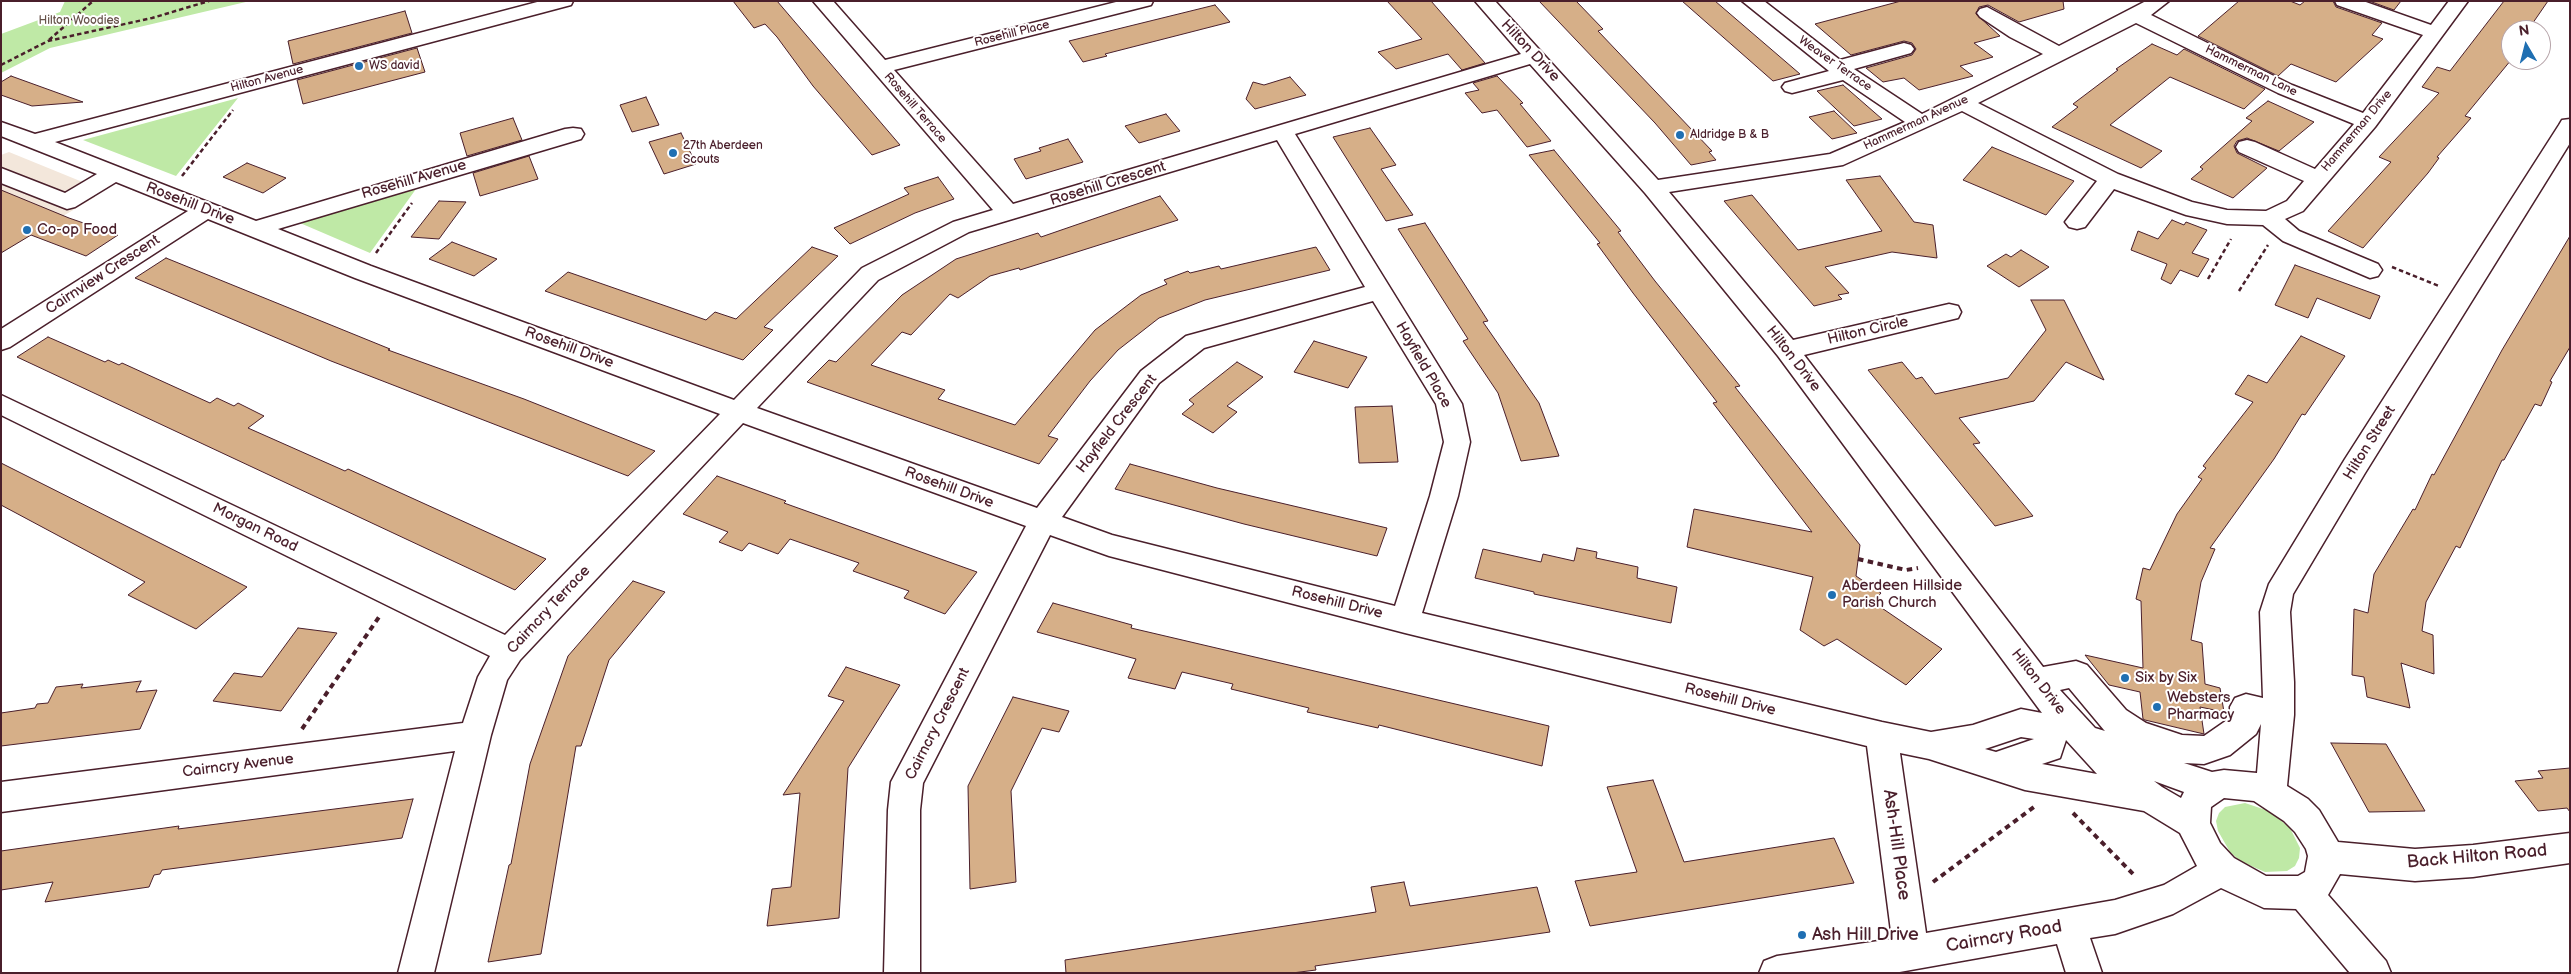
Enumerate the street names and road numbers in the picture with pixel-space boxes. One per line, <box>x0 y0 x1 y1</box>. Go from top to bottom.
street label: Hilton Drive <box>1497 16 1563 86</box>
street label: Rosehill Place <box>973 18 1051 50</box>
street label: Weaver Terrace <box>1796 33 1874 95</box>
street label: Hammerman Lane <box>2203 42 2299 100</box>
street label: Hilton Avenue <box>229 62 305 96</box>
street label: Rosehill Terrace <box>881 70 949 146</box>
street label: Hammerman Drive <box>2319 87 2395 175</box>
street label: Hammerman Avenue <box>1861 92 1971 154</box>
street label: Rosehill Avenue <box>359 156 469 204</box>
street label: Rosehill Crescent <box>1048 158 1168 210</box>
street label: Rosehill Drive <box>143 179 237 229</box>
street label: Cairnview Crescent <box>43 231 163 319</box>
street label: Hilton Circle <box>1826 313 1910 349</box>
street label: Hayfield Place <box>1391 319 1455 411</box>
street label: Hilton Drive <box>1762 323 1824 395</box>
street label: Rosehill Drive <box>522 324 616 372</box>
street label: Hayfield Crescent <box>1073 371 1161 477</box>
street label: Hilton Street <box>2340 403 2400 483</box>
street label: Rosehill Drive <box>902 464 996 512</box>
street label: Morgan Road <box>209 500 301 556</box>
street label: Cairncry Terrace <box>504 562 594 658</box>
street label: Rosehill Drive <box>1290 583 1384 623</box>
street label: Hilton Drive <box>2007 646 2069 718</box>
street label: Cairncry Crescent <box>902 665 974 783</box>
street label: Rosehill Drive <box>1683 680 1777 720</box>
street label: Cairncry Avenue <box>181 750 295 782</box>
street label: Ash-Hill Place <box>1878 788 1914 902</box>
street label: Back Hilton Road <box>2406 840 2548 874</box>
street label: Cairncry Road <box>1944 916 2064 958</box>

